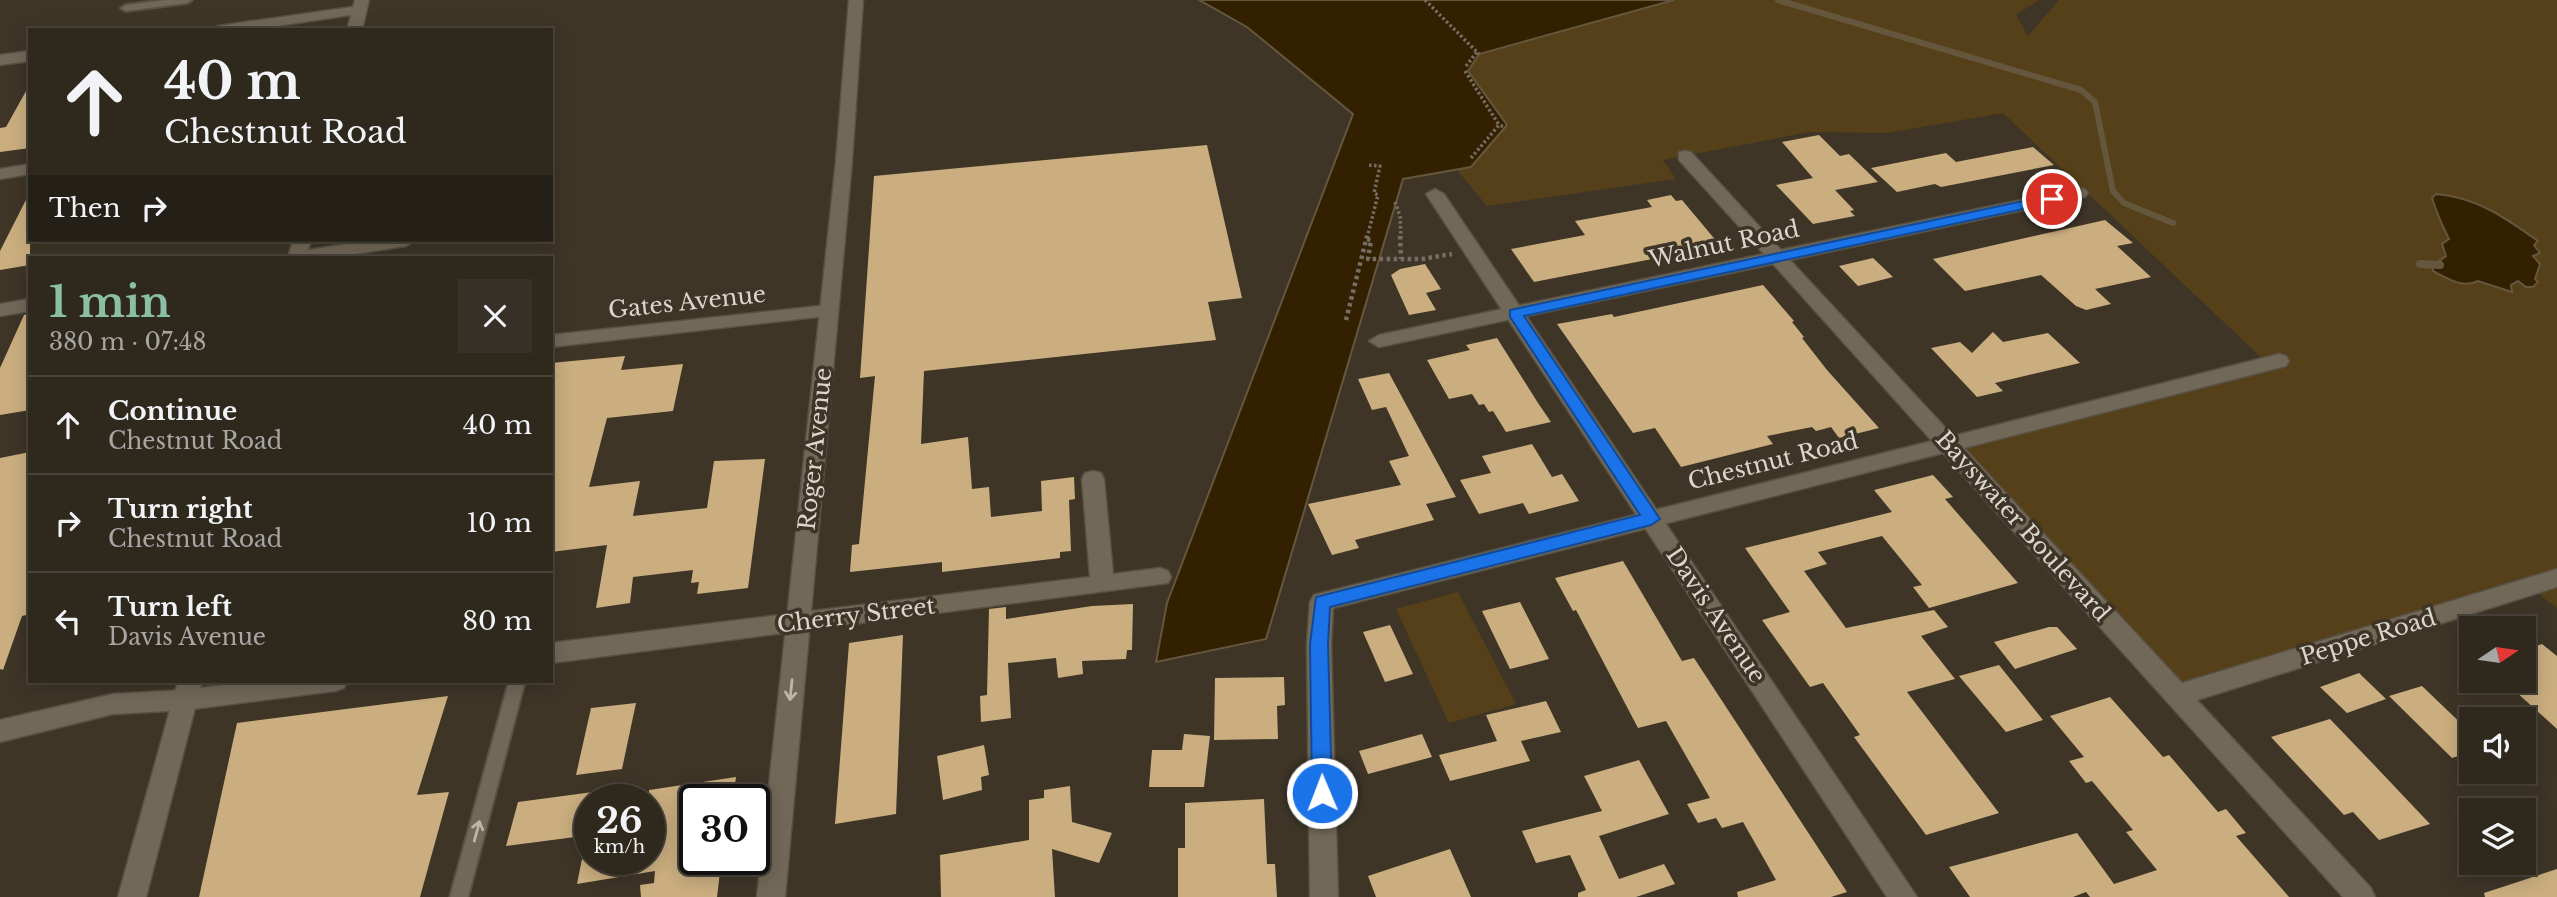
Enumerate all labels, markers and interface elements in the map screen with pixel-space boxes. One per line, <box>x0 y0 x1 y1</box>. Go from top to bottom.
text: 40 m <box>164 51 301 112</box>
icon: ahead <box>49 56 140 147</box>
text: Chestnut Road <box>164 112 407 152</box>
pin <box>2022 169 2082 229</box>
icon: arrive <box>2033 180 2071 218</box>
icon: right <box>135 189 173 227</box>
text: Then <box>49 192 121 224</box>
street label: Walnut Road <box>1645 214 1802 274</box>
text: 1 min <box>49 276 171 328</box>
button: close <box>458 279 532 353</box>
street label: Gates Avenue <box>607 280 767 324</box>
text: 380 m · 07:48 <box>49 328 206 356</box>
street label: Roger Avenue <box>793 366 837 532</box>
text: Continue <box>108 395 237 427</box>
icon: ahead <box>49 406 87 444</box>
text: 40 m <box>463 409 532 441</box>
street label: Bayswater Boulevard <box>1930 425 2116 627</box>
street label: Chestnut Road <box>1685 426 1861 496</box>
text: Chestnut Road <box>108 427 282 455</box>
text: Turn right <box>108 493 253 525</box>
icon: right <box>49 504 87 542</box>
text: 10 m <box>466 507 532 539</box>
text: Chestnut Road <box>108 525 282 553</box>
street label: Davis Avenue <box>1660 542 1772 688</box>
text: Turn left <box>108 591 232 623</box>
street label: Cherry Street <box>775 591 937 639</box>
icon: left <box>49 602 87 640</box>
street label: Peppe Road <box>2297 603 2439 671</box>
text: 80 m <box>462 605 532 637</box>
north arrow <box>2459 616 2536 693</box>
map controls <box>2459 616 2536 875</box>
text: Davis Avenue <box>108 623 266 651</box>
one-way arrow <box>785 678 798 701</box>
button: sound <box>2459 707 2536 784</box>
position arrow <box>1285 756 1359 830</box>
speed limit sign: 30 <box>679 784 770 875</box>
button: layers <box>2459 798 2536 875</box>
text: 26 <box>596 799 643 842</box>
one-way arrow <box>471 820 484 843</box>
text: km/h <box>594 836 645 858</box>

